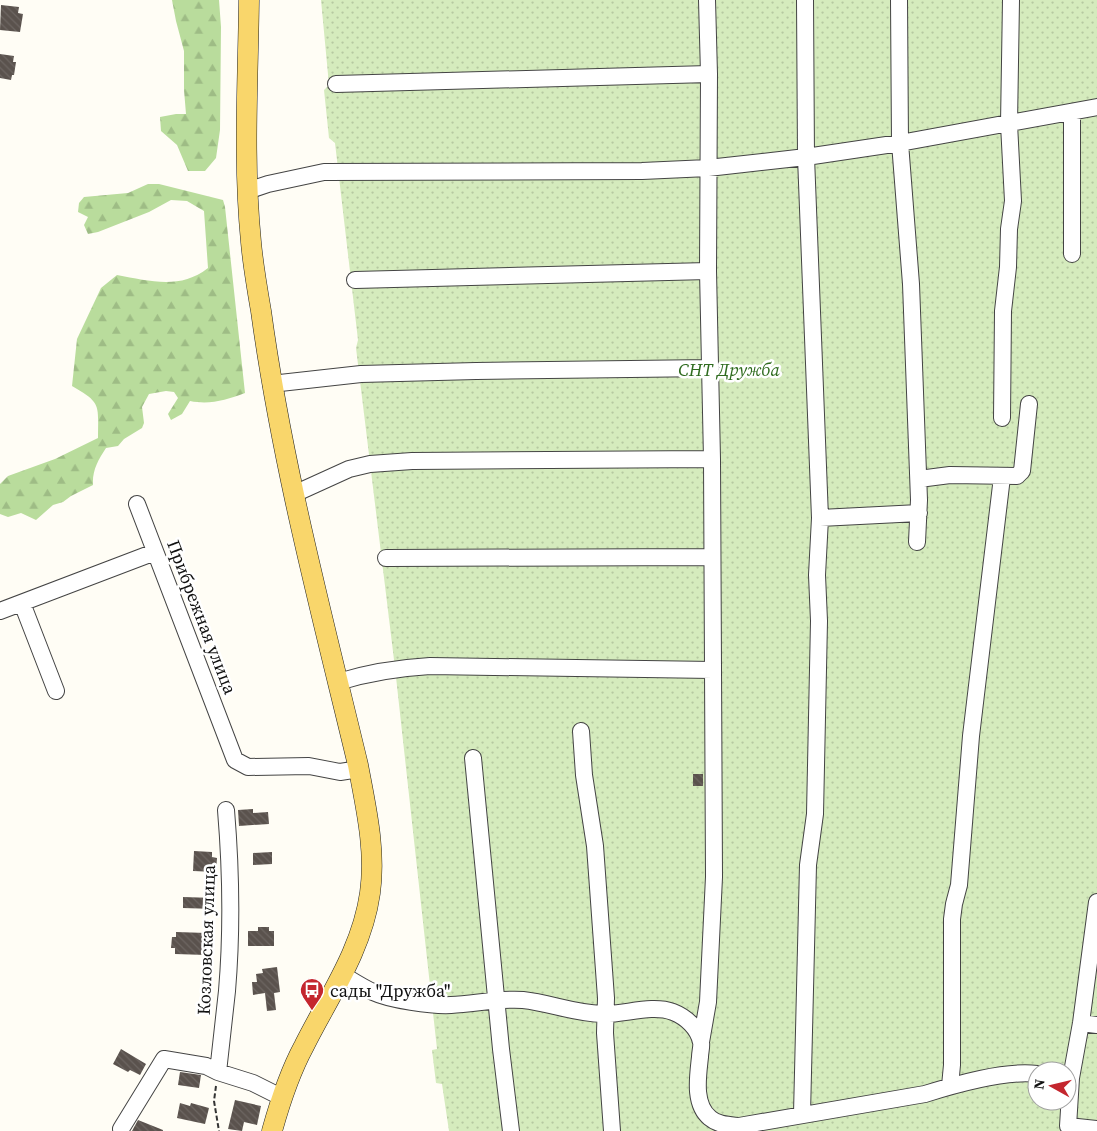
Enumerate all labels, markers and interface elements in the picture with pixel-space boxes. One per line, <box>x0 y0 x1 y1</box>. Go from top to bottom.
park label: СНТ Дружба <box>678 357 780 382</box>
street label: Прибрежная улица <box>161 536 243 699</box>
street label: Козловская улица <box>191 864 221 1016</box>
bus stop icon: сады "Дружба" <box>299 977 325 1011</box>
place label: сады "Дружба" <box>330 978 451 1003</box>
north arrow <box>1027 1061 1077 1111</box>
text: N <box>1029 1078 1050 1091</box>

